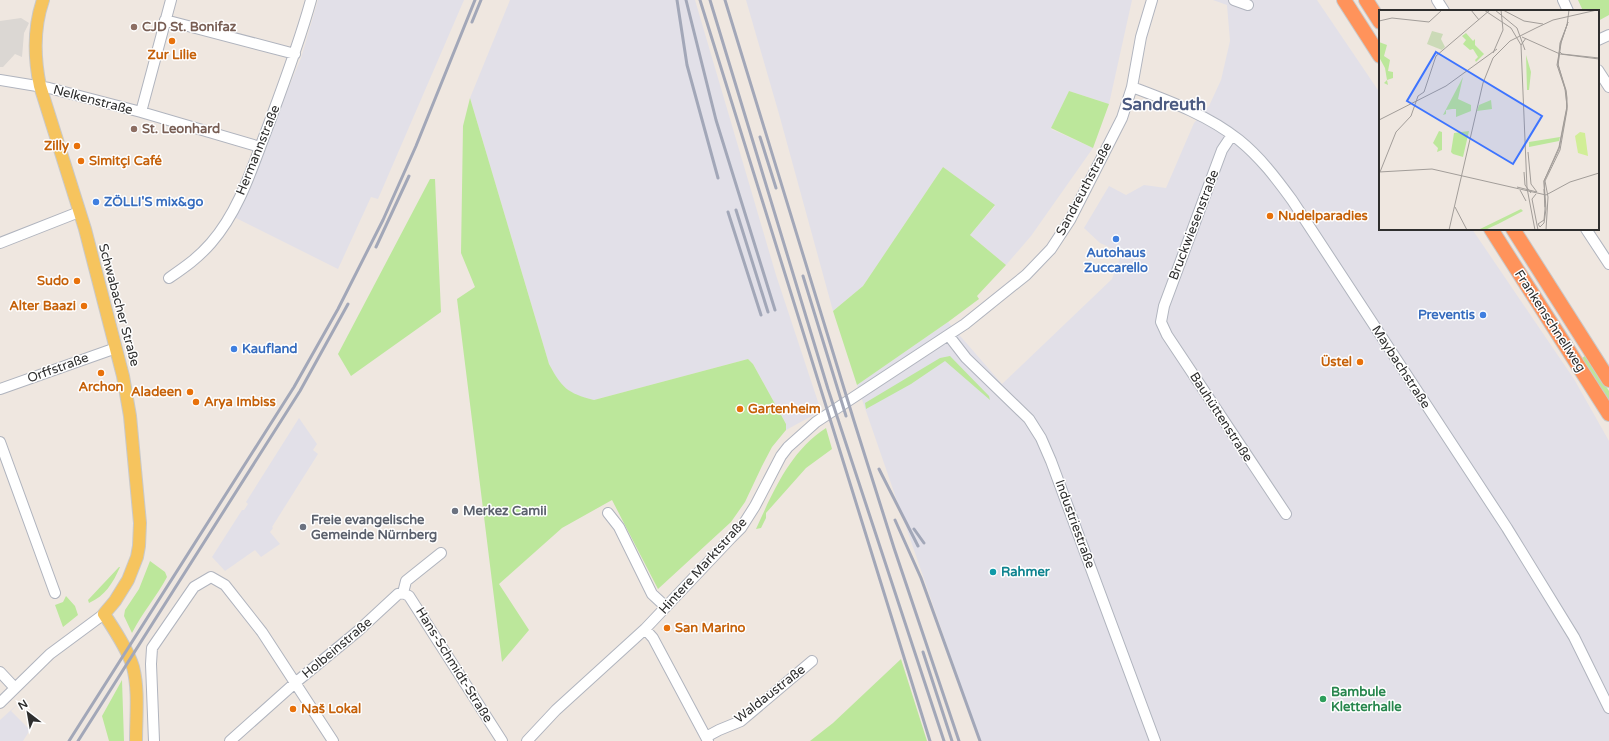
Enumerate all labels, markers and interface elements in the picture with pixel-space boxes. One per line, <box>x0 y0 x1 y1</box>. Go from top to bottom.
inset map <box>1379 10 1599 230</box>
place label: CJD St. Bonifaz <box>142 19 237 35</box>
marker: CJD St. Bonifaz <box>129 22 139 32</box>
marker: Zur Lilie <box>167 36 177 46</box>
place label: Zur Lilie <box>147 47 197 63</box>
street label: Nelkenstraße <box>51 82 135 118</box>
district label: Sandreuth <box>1122 94 1206 115</box>
street label: Hermannstraße <box>233 103 283 197</box>
place label: St. Leonhard <box>142 121 220 137</box>
marker: St. Leonhard <box>129 124 139 134</box>
place label: Zilly <box>44 138 69 154</box>
street label: Sandreuthstraße <box>1053 140 1115 238</box>
marker: Zilly <box>72 141 82 151</box>
place label: Simitçi Café <box>89 153 162 169</box>
marker: Simitçi Café <box>76 156 86 166</box>
street label: Bruckwiesenstraße <box>1166 168 1222 282</box>
place label: ZÖLLI'S mix&go <box>104 194 203 210</box>
marker: ZÖLLI'S mix&go <box>91 197 101 207</box>
place label: Nudelparadies <box>1278 208 1368 224</box>
marker: Nudelparadies <box>1265 211 1275 221</box>
marker: Autohaus Zuccarello <box>1111 234 1121 244</box>
street label: Schwabacher Straße <box>95 242 143 368</box>
place label: Autohaus Zuccarello <box>1084 245 1148 276</box>
street label: Frankenschnellweg <box>1511 267 1589 375</box>
place label: Sudo <box>37 273 69 289</box>
marker: Sudo <box>72 276 82 286</box>
place label: Alter Baazi <box>9 298 76 314</box>
marker: Alter Baazi <box>79 301 89 311</box>
place label: Preventis <box>1418 307 1475 323</box>
marker: Preventis <box>1478 310 1488 320</box>
street label: Maybachstraße <box>1368 322 1434 412</box>
place label: Kaufland <box>242 341 298 357</box>
marker: Kaufland <box>229 344 239 354</box>
street label: Orffstraße <box>25 350 91 386</box>
place label: Üstel <box>1321 354 1352 370</box>
marker: Üstel <box>1355 357 1365 367</box>
marker: Archon <box>96 368 106 378</box>
street label: Bauhüttenstraße <box>1186 369 1256 465</box>
place label: Archon <box>78 379 124 395</box>
place label: Aladeen <box>131 384 182 400</box>
marker: Aladeen <box>185 387 195 397</box>
place label: Arya Imbiss <box>204 394 276 410</box>
marker: Arya Imbiss <box>191 397 201 407</box>
place label: Gartenheim <box>748 401 821 417</box>
marker: Gartenheim <box>735 404 745 414</box>
street label: Industriestraße <box>1052 478 1098 570</box>
place label: Merkez Camii <box>463 503 547 519</box>
marker: Merkez Camii <box>450 506 460 516</box>
place label: Freie evangelische Gemeinde Nürnberg <box>311 512 437 543</box>
street label: Hintere Marktstraße <box>656 515 750 617</box>
marker: Freie evangelische Gemeinde Nürnberg <box>298 522 308 532</box>
place label: Rahmer <box>1001 564 1051 580</box>
marker: Rahmer <box>988 567 998 577</box>
street label: Hans-Schmidt-Straße <box>412 604 496 726</box>
street label: Holbeinstraße <box>299 614 375 682</box>
place label: San Marino <box>675 620 746 636</box>
marker: San Marino <box>662 623 672 633</box>
street label: Waldaustraße <box>731 661 809 727</box>
place label: Bambule Kletterhalle <box>1331 684 1402 715</box>
north arrow <box>8 693 48 733</box>
marker: Bambule Kletterhalle <box>1318 694 1328 704</box>
text: N <box>16 697 30 713</box>
place label: Naš Lokal <box>301 701 361 717</box>
marker: Naš Lokal <box>288 704 298 714</box>

